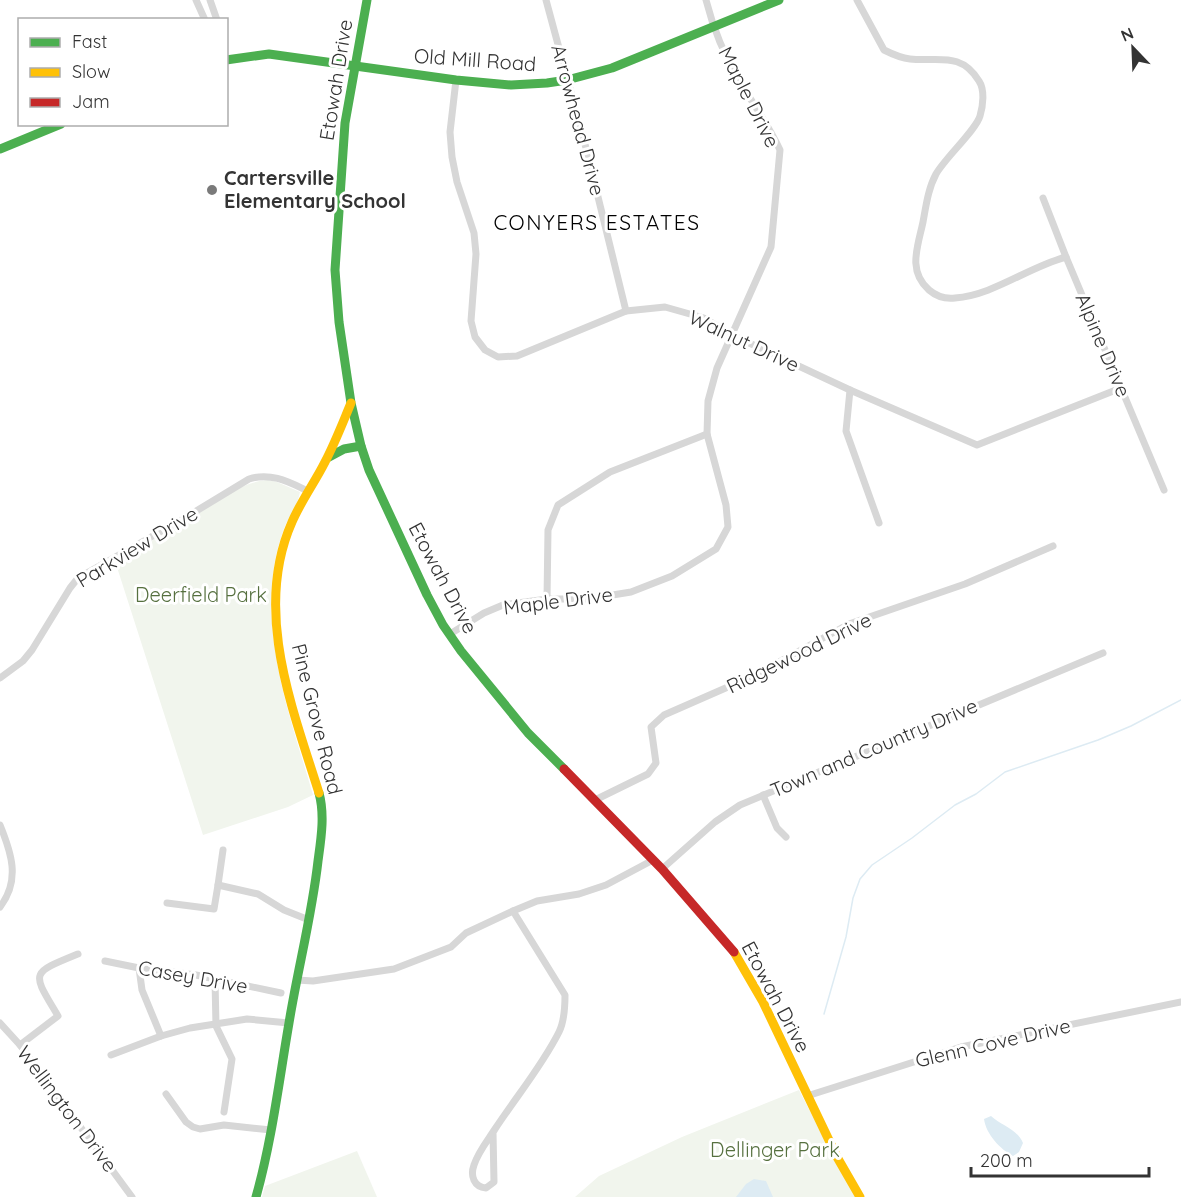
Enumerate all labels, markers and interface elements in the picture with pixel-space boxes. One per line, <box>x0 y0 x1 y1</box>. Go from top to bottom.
legend <box>18 18 228 126</box>
street label: Etowah Drive <box>314 18 357 142</box>
north arrow <box>1103 18 1163 78</box>
text: N <box>1118 23 1136 46</box>
text: Fast <box>72 30 107 53</box>
street label: Arrowhead Drive <box>546 41 611 198</box>
street label: Maple Drive <box>713 42 786 151</box>
street label: Old Mill Road <box>413 43 537 76</box>
text: Slow <box>72 60 110 83</box>
text: Jam <box>72 90 110 113</box>
place label: Cartersville Elementary School <box>224 165 406 213</box>
marker: Cartersville Elementary School <box>205 183 219 197</box>
district label: CONYERS ESTATES <box>493 209 701 235</box>
street label: Alpine Drive <box>1070 289 1137 401</box>
street label: Walnut Drive <box>685 304 804 377</box>
street label: Parkview Drive <box>72 501 202 593</box>
street label: Etowah Drive <box>404 518 483 638</box>
street label: Maple Drive <box>502 581 614 620</box>
park label: Deerfield Park <box>135 582 267 607</box>
street label: Ridgewood Drive <box>722 607 875 698</box>
street label: Pine Grove Road <box>287 641 348 797</box>
street label: Town and Country Drive <box>766 693 981 803</box>
street label: Etowah Drive <box>737 937 816 1057</box>
street label: Casey Drive <box>136 955 250 998</box>
street label: Glenn Cove Drive <box>913 1012 1073 1073</box>
street label: Wellington Drive <box>12 1041 123 1177</box>
park label: Dellinger Park <box>710 1137 840 1162</box>
scale bar <box>971 1140 1150 1178</box>
text: 200 m <box>980 1149 1033 1172</box>

